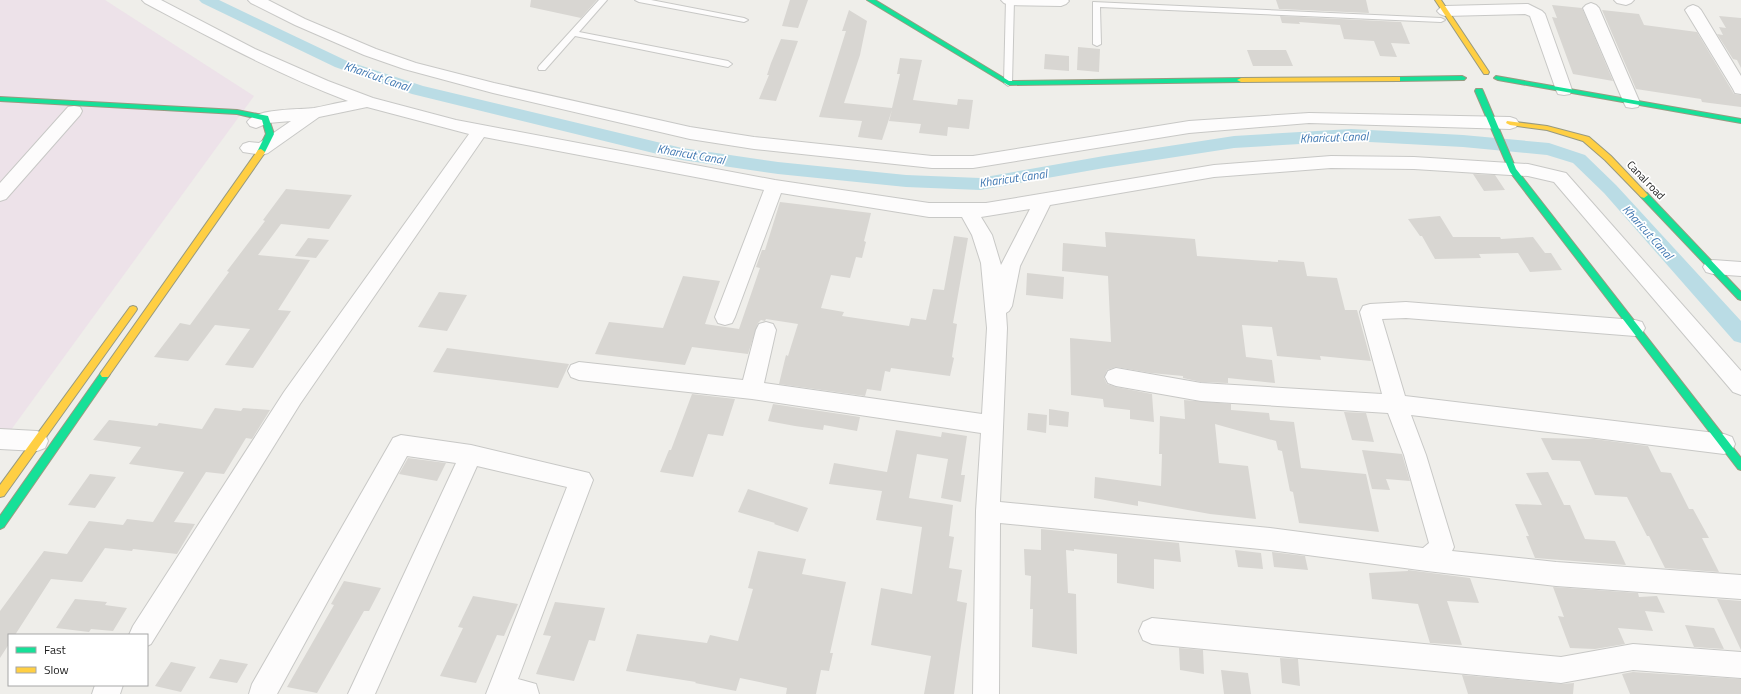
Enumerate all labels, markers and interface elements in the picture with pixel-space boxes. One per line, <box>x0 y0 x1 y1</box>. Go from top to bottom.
water label: Kharicut Canal <box>342 56 414 97</box>
water label: Kharicut Canal <box>1300 126 1370 148</box>
water label: Kharicut Canal <box>656 139 728 170</box>
street label: Canal road <box>1623 157 1669 203</box>
water label: Kharicut Canal <box>978 164 1050 192</box>
water label: Kharicut Canal <box>1618 200 1679 265</box>
legend <box>8 634 148 686</box>
text: Fast <box>44 640 67 659</box>
text: Slow <box>44 660 69 679</box>

